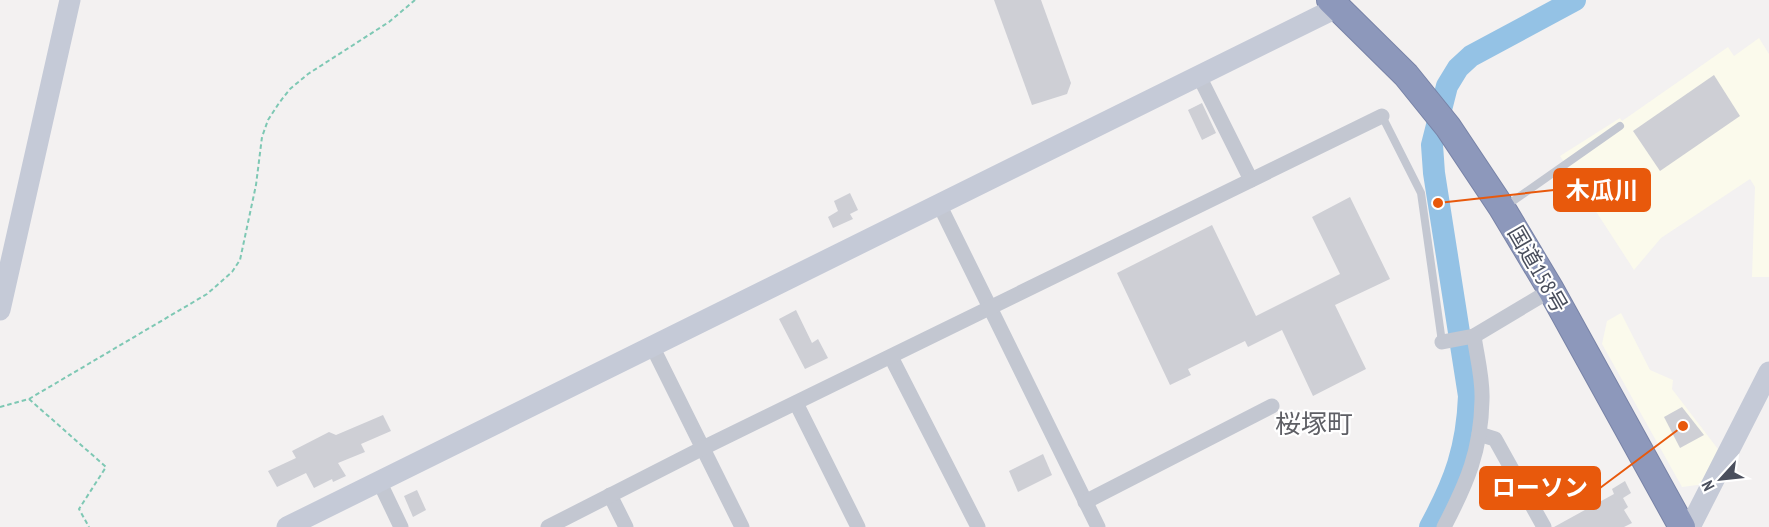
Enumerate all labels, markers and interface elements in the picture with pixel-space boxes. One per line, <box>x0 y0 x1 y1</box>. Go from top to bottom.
callout: 木瓜川 <box>1554 169 1650 211</box>
text: 木瓜川 <box>1566 175 1638 206</box>
street label: 国道158号 <box>1502 221 1574 317</box>
district label: 桜塚町 <box>1275 407 1353 440</box>
north arrow <box>1691 449 1751 509</box>
callout: ローソン <box>1480 467 1600 509</box>
text: ローソン <box>1492 472 1588 503</box>
text: N <box>1697 477 1719 494</box>

